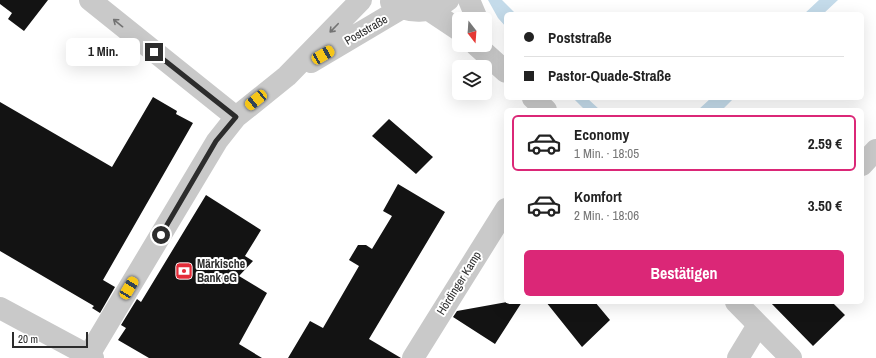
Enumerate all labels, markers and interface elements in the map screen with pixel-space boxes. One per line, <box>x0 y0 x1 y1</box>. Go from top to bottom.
street label: Poststraße <box>341 11 391 49</box>
north arrow <box>452 12 492 52</box>
map controls <box>452 12 492 100</box>
one-way arrow <box>113 18 123 27</box>
one-way arrow <box>329 23 339 33</box>
text: Poststraße <box>548 27 612 48</box>
callout: 1 Min. <box>66 38 140 66</box>
text: 1 Min. <box>88 43 118 60</box>
route end <box>145 43 163 61</box>
car <box>310 44 336 66</box>
button: layers <box>452 60 492 100</box>
text: Pastor-Quade-Straße <box>548 65 671 86</box>
car <box>243 88 269 112</box>
text: Economy <box>574 124 629 145</box>
icon: car <box>526 125 562 161</box>
text: 2.59 € <box>808 133 842 154</box>
text: 1 Min. · 18:05 <box>574 145 639 162</box>
text: Komfort <box>574 186 622 207</box>
icon: car <box>526 187 562 223</box>
text: 3.50 € <box>808 195 842 216</box>
text: 2 Min. · 18:06 <box>574 207 639 224</box>
route start <box>152 226 170 244</box>
street label: Hördinger Kamp <box>433 248 485 318</box>
button: Bestätigen <box>524 250 844 296</box>
place label: Märkische Bank eG <box>197 256 246 286</box>
bank icon: Märkische Bank eG <box>174 261 194 281</box>
car <box>118 275 140 301</box>
scale bar <box>12 330 88 349</box>
text: 20 m <box>18 332 38 346</box>

